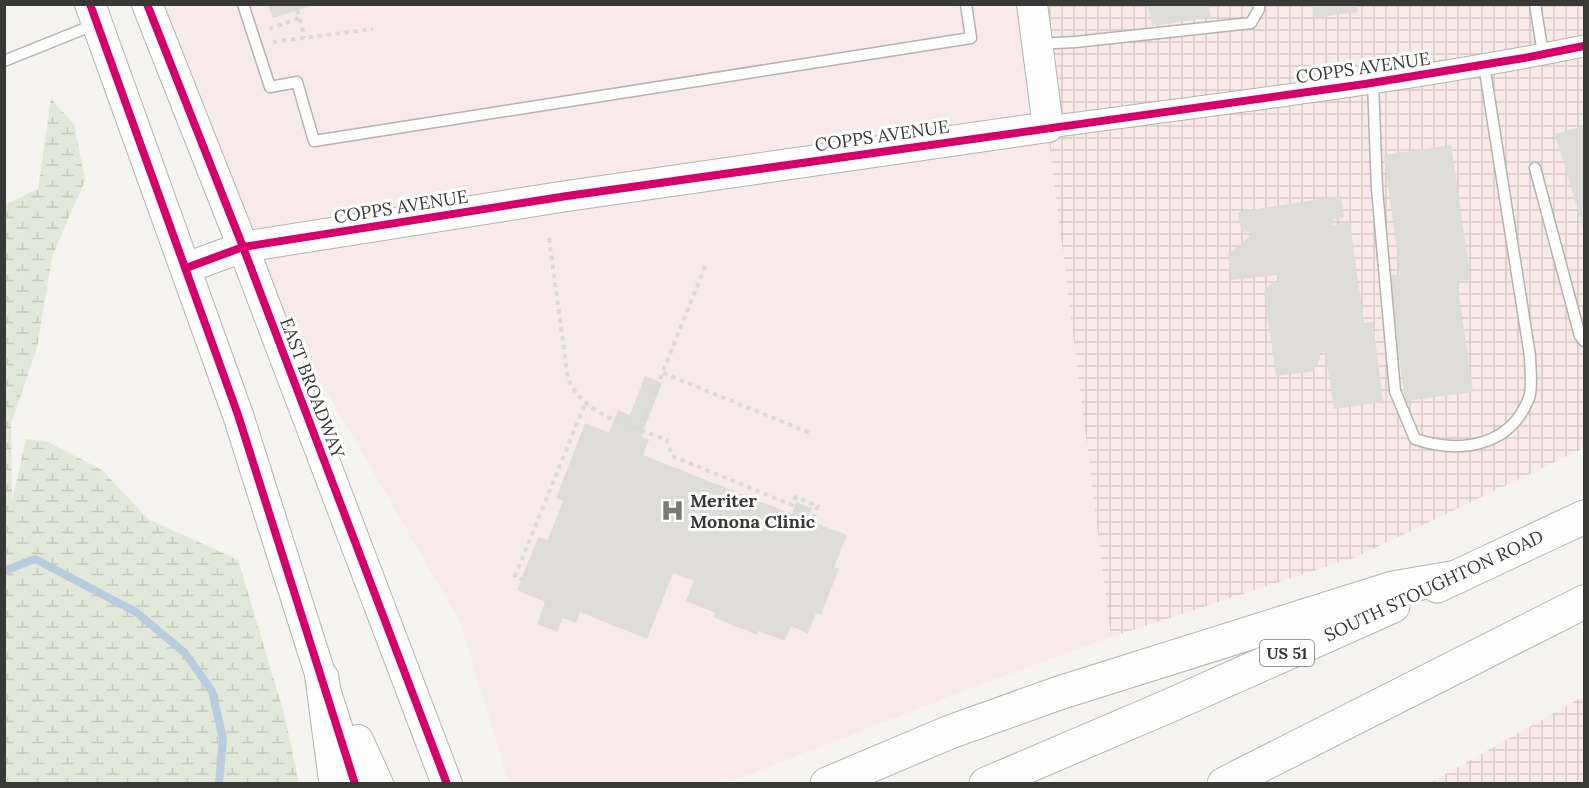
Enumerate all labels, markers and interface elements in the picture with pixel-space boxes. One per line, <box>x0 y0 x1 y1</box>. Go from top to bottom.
street label: COPPS AVENUE <box>1294 47 1432 88</box>
street label: COPPS AVENUE <box>813 115 951 156</box>
street label: COPPS AVENUE <box>332 185 470 228</box>
street label: EAST BROADWAY <box>275 314 350 462</box>
place label: Meriter Monona Clinic <box>690 489 816 533</box>
hospital icon: Meriter Monona Clinic <box>659 498 685 524</box>
street label: SOUTH STOUGHTON ROAD <box>1320 525 1547 647</box>
road number: US 51 <box>1260 640 1314 666</box>

